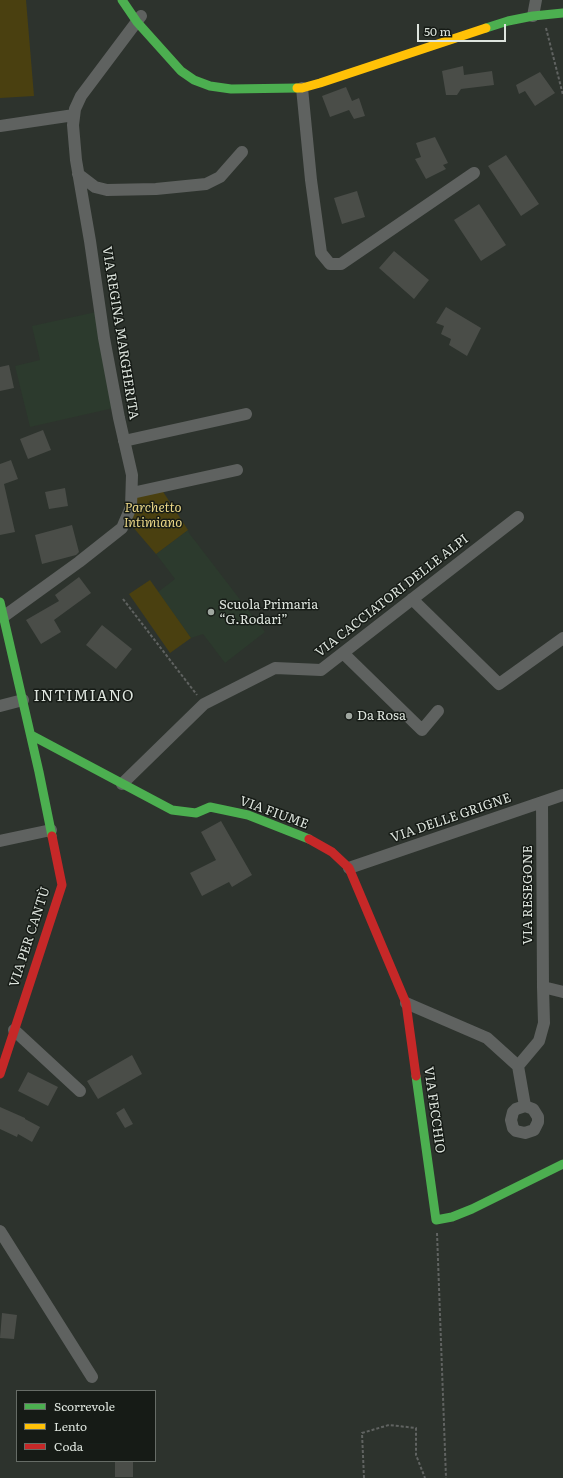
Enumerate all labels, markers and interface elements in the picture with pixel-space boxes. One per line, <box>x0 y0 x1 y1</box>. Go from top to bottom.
scale bar <box>419 16 508 42</box>
text: 50 m <box>424 22 451 40</box>
street label: VIA REGINA MARGHERITA <box>99 245 141 421</box>
park label: Parchetto Intimiano <box>124 500 182 531</box>
street label: VIA CACCIATORI DELLE ALPI <box>312 531 472 661</box>
place label: Scuola Primaria “G.Rodari” <box>219 597 318 628</box>
marker: Scuola Primaria “G.Rodari” <box>206 607 216 617</box>
district label: INTIMIANO <box>34 688 134 706</box>
place label: Da Rosa <box>357 708 406 724</box>
marker: Da Rosa <box>344 711 354 721</box>
street label: VIA DELLE GRIGNE <box>389 790 513 846</box>
street label: VIA FIUME <box>237 793 311 833</box>
street label: VIA RESEGONE <box>520 845 536 945</box>
street label: VIA PER CANTÙ <box>6 885 54 989</box>
street label: VIA FECCHIO <box>420 1066 448 1154</box>
legend <box>16 1390 156 1462</box>
text: Scorrevole <box>54 1397 115 1415</box>
text: Lento <box>54 1417 87 1435</box>
text: Coda <box>54 1437 83 1455</box>

